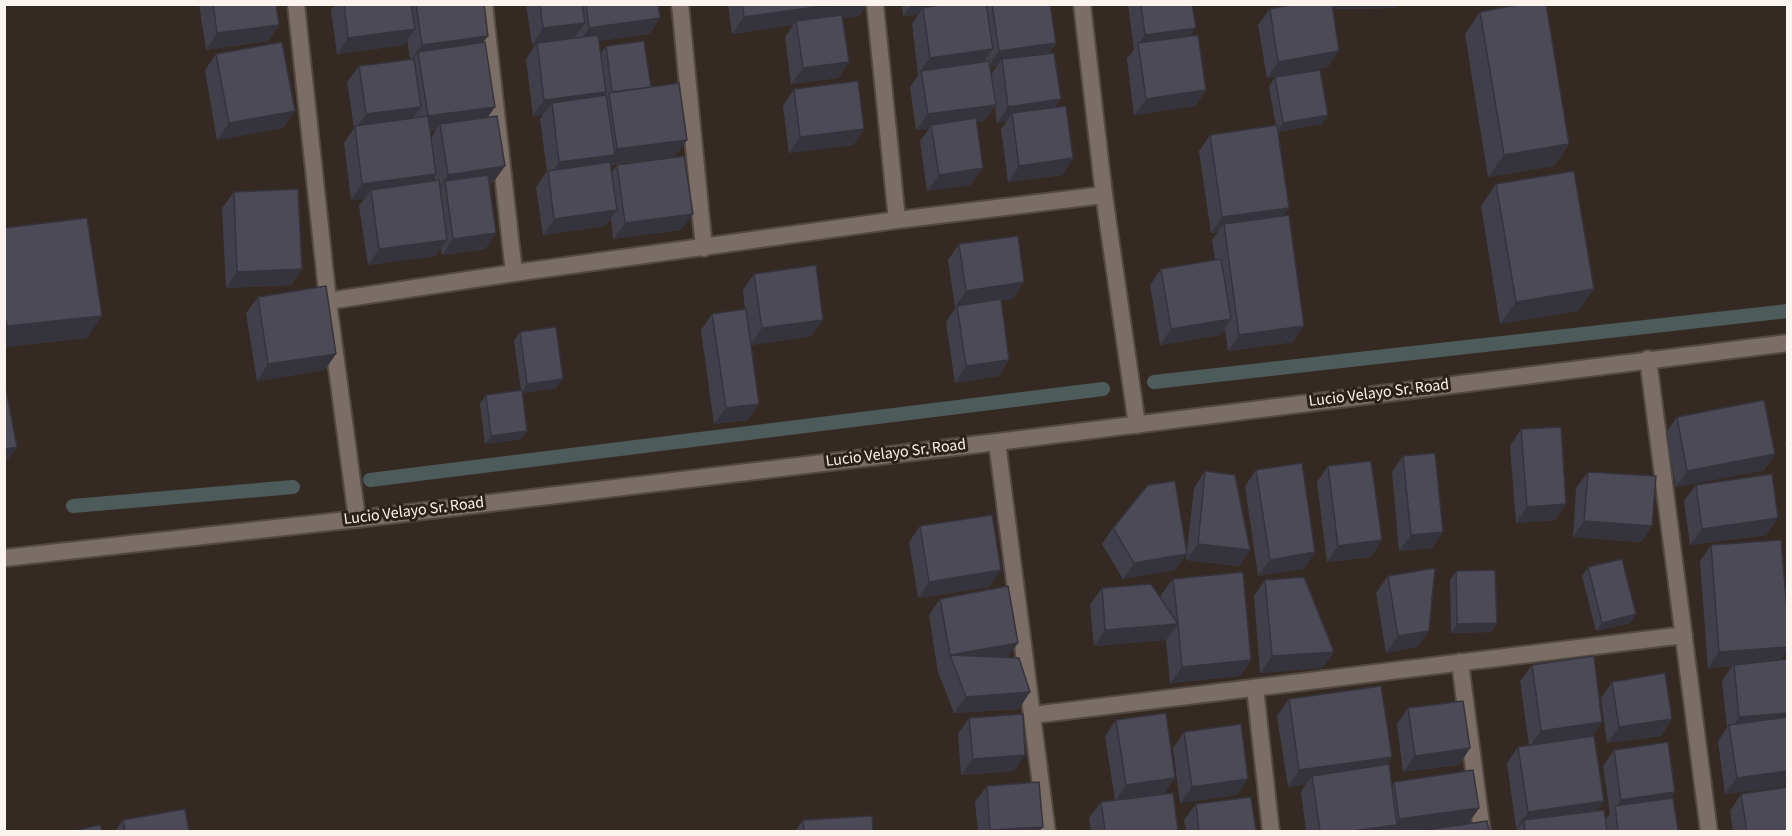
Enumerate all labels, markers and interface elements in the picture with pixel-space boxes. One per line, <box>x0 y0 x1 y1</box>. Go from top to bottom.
street label: Lucio Velayo Sr. Road <box>1308 376 1450 412</box>
street label: Lucio Velayo Sr. Road <box>825 436 967 472</box>
street label: Lucio Velayo Sr. Road <box>343 494 485 530</box>

